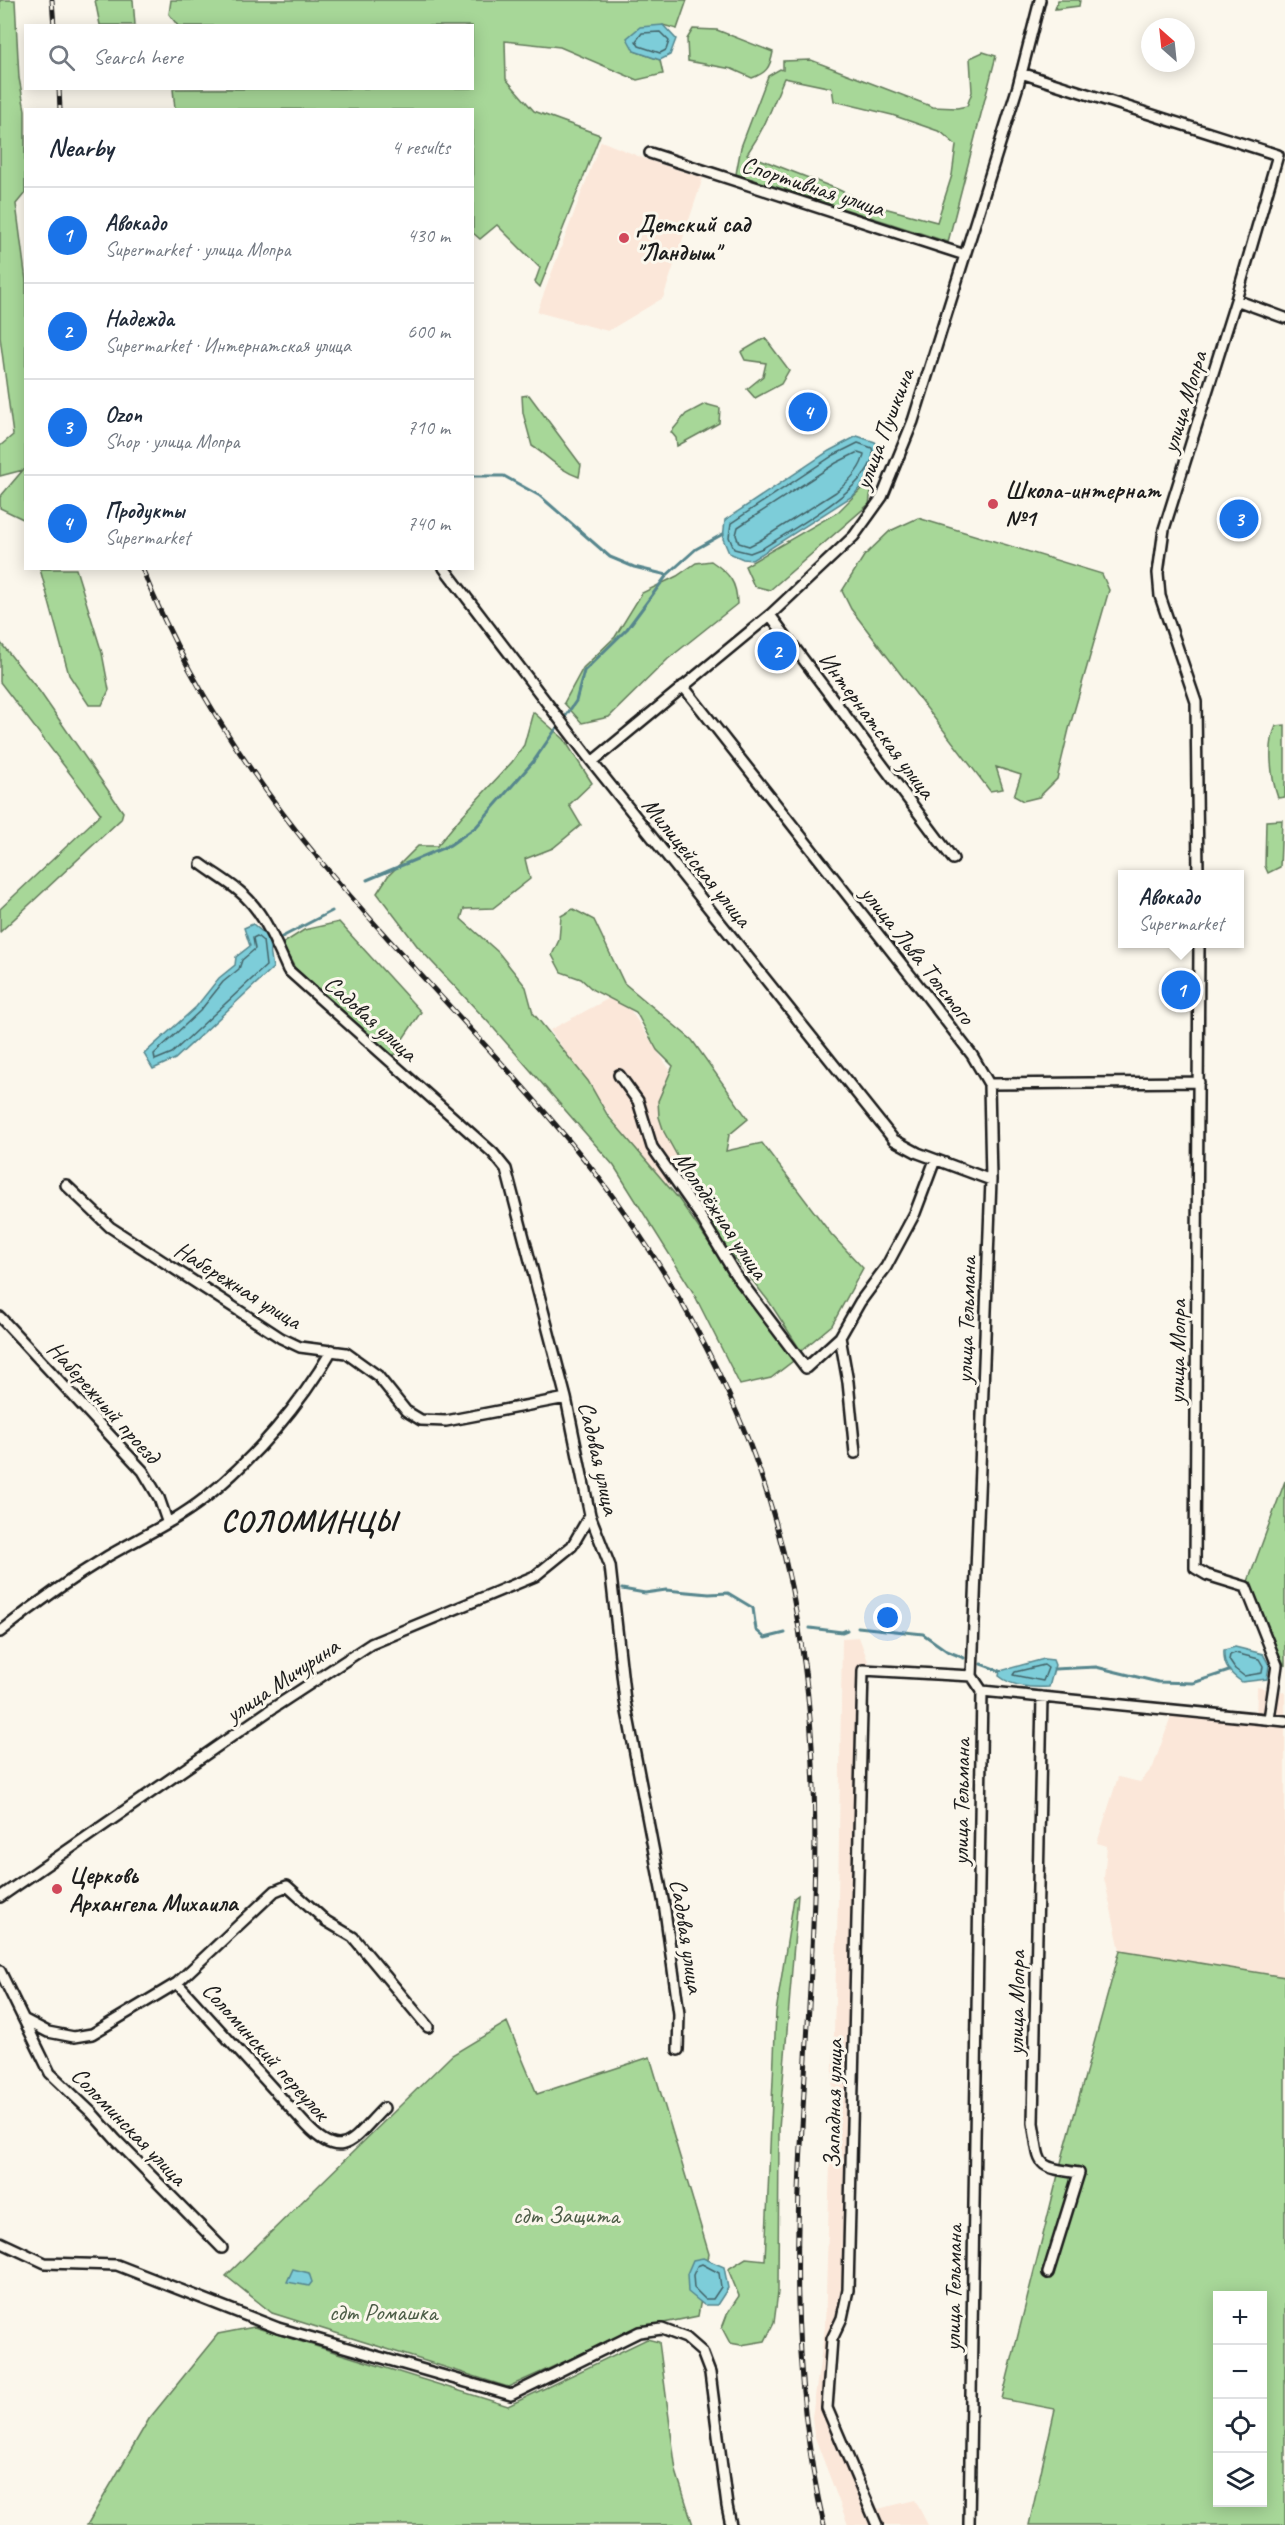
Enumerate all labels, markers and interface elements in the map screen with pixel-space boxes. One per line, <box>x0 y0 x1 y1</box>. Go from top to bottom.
north arrow <box>1141 18 1195 72</box>
search box <box>24 24 474 90</box>
icon: search <box>45 41 78 74</box>
text: Search here <box>93 43 183 71</box>
text: Nearby <box>48 131 113 164</box>
text: 4 results <box>391 135 450 160</box>
street label: Спортивная улица <box>738 149 890 224</box>
text: Авокадо <box>105 209 167 237</box>
place label: Детский сад "Ландыш" <box>636 209 752 267</box>
text: 1 <box>63 223 72 248</box>
text: 430 m <box>407 223 450 248</box>
marker: Детский сад "Ландыш" <box>617 231 631 245</box>
text: Supermarket · улица Мопра <box>105 237 291 262</box>
text: Надежда <box>105 305 174 333</box>
text: 2 <box>63 319 72 344</box>
text: 600 m <box>407 319 450 344</box>
text: Supermarket · Интернатская улица <box>105 333 351 358</box>
street label: улица Мопра <box>1154 346 1214 458</box>
street label: улица Пушкина <box>847 363 921 495</box>
pin: 4 <box>788 390 828 434</box>
text: Ozon <box>105 401 142 429</box>
text: 3 <box>63 415 72 440</box>
text: 710 m <box>407 415 450 440</box>
text: Shop · улица Мопра <box>105 429 240 454</box>
place label: Школа-интернат №1 <box>1005 475 1162 533</box>
pin: 3 <box>1220 496 1258 542</box>
text: Продукты <box>105 497 184 525</box>
marker: Школа-интернат №1 <box>986 497 1000 511</box>
text: 4 <box>63 511 72 536</box>
text: 740 m <box>407 511 450 536</box>
text: Supermarket <box>105 525 190 550</box>
pin: 2 <box>758 628 796 674</box>
street label: Интернатская улица <box>812 645 943 806</box>
street label: Милицейская улица <box>636 791 759 934</box>
popup <box>1118 870 1244 948</box>
street label: улица Льва Толстого <box>853 878 983 1032</box>
text: Авокадо <box>1139 883 1200 911</box>
text: Supermarket <box>1139 911 1224 936</box>
street label: Садовая улица <box>318 968 425 1069</box>
pin: 1 <box>1162 968 1200 1012</box>
street label: Молодёжная улица <box>667 1145 776 1286</box>
street label: Набережная улица <box>169 1234 308 1337</box>
street label: улица Тельмана <box>949 1254 983 1386</box>
street label: улица Мопра <box>1161 1298 1193 1407</box>
street label: Набережный проезд <box>41 1334 169 1472</box>
street label: Садовая улица <box>571 1399 627 1519</box>
district label: СОЛОМИНЦЫ <box>221 1502 402 1540</box>
your location <box>873 1603 902 1632</box>
street label: улица Мичурина <box>218 1630 346 1730</box>
street label: улица Тельмана <box>945 1736 977 1868</box>
place label: Церковь Архангела Михаила <box>69 1860 240 1918</box>
street label: Садовая улица <box>663 1877 711 1997</box>
marker: Церковь Архангела Михаила <box>50 1882 64 1896</box>
street label: улица Мопра <box>1000 1949 1032 2058</box>
street label: Соломинский переулок <box>196 1975 338 2128</box>
street label: Западная улица <box>817 2038 849 2169</box>
street label: Соломинская улица <box>65 2060 194 2193</box>
park label: сдт Защита <box>513 2200 621 2230</box>
street label: улица Тельмана <box>937 2222 969 2354</box>
map controls <box>1213 2291 1267 2507</box>
button: + <box>1213 2291 1267 2345</box>
park label: сдт Ромашка <box>329 2297 439 2327</box>
button: − <box>1213 2345 1267 2399</box>
button: locate <box>1213 2399 1267 2453</box>
button: layers <box>1213 2453 1267 2507</box>

